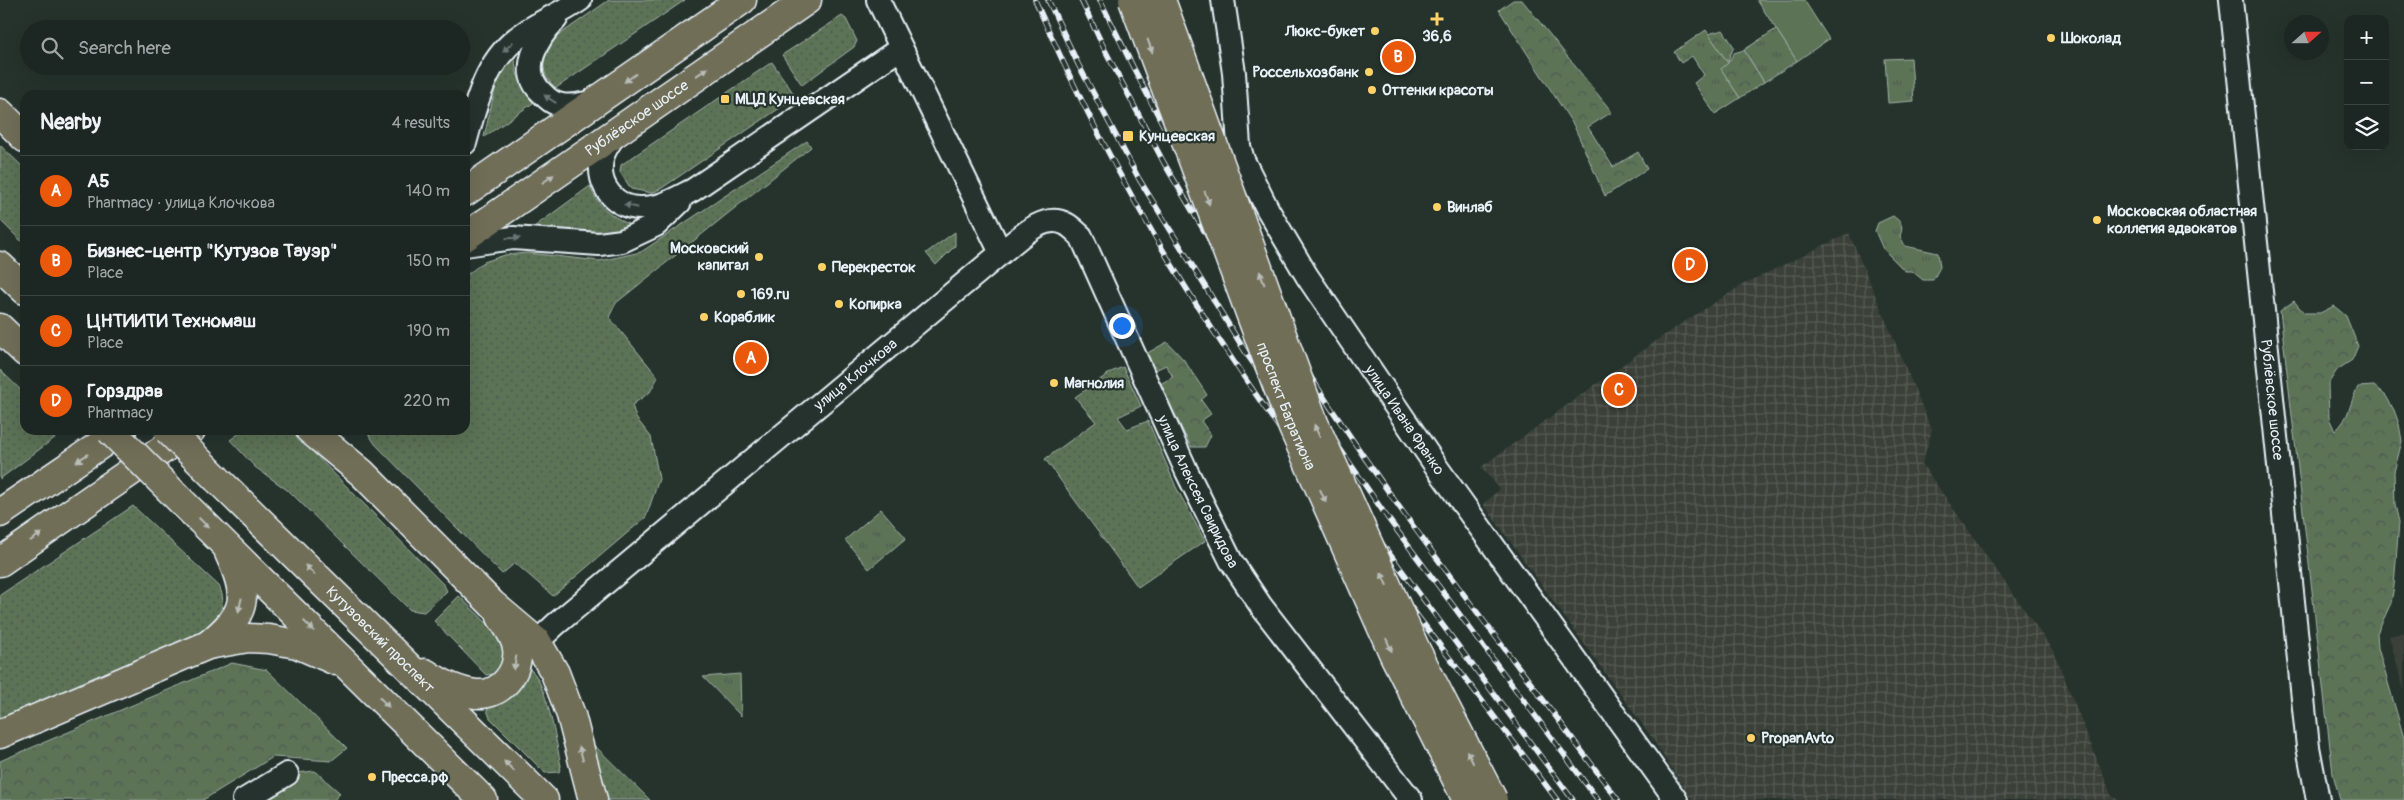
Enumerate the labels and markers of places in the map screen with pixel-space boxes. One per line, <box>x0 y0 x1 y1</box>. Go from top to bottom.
marker: 36,6 <box>1431 13 1443 25</box>
place label: Люкс-букет <box>1284 22 1365 41</box>
marker: Люкс-букет <box>1369 25 1381 37</box>
place label: 36,6 <box>1422 27 1452 46</box>
place label: Шоколад <box>2060 29 2122 48</box>
marker: Шоколад <box>2045 32 2057 44</box>
pin: B <box>1382 38 1414 76</box>
place label: Россельхозбанк <box>1252 63 1359 82</box>
marker: Россельхозбанк <box>1363 66 1375 78</box>
place label: Оттенки красоты <box>1382 81 1494 100</box>
marker: Оттенки красоты <box>1366 84 1378 96</box>
place label: МЦД Кунцевская <box>735 90 845 109</box>
marker: МЦД Кунцевская <box>719 93 731 105</box>
place label: Кунцевская <box>1139 127 1215 146</box>
marker: Кунцевская <box>1121 129 1135 143</box>
place label: Винлаб <box>1447 198 1493 217</box>
marker: Винлаб <box>1431 201 1443 213</box>
place label: Московская областная коллегия адвокатов <box>2107 202 2257 238</box>
marker: Московская областная коллегия адвокатов <box>2091 214 2103 226</box>
place label: Московский капитал <box>670 239 749 275</box>
pin: D <box>1674 246 1706 284</box>
marker: Московский капитал <box>753 251 765 263</box>
place label: Перекресток <box>832 258 916 277</box>
marker: Перекресток <box>816 261 828 273</box>
place label: 169.ru <box>751 285 790 304</box>
marker: 169.ru <box>735 288 747 300</box>
place label: Копирка <box>849 295 902 314</box>
marker: Копирка <box>833 298 845 310</box>
place label: Кораблик <box>714 308 775 327</box>
marker: Кораблик <box>698 311 710 323</box>
pin: A <box>735 339 767 377</box>
pin: C <box>1603 371 1635 409</box>
place label: Магнолия <box>1064 374 1124 393</box>
marker: Магнолия <box>1048 377 1060 389</box>
place label: PropanAvto <box>1761 729 1834 748</box>
marker: PropanAvto <box>1745 732 1757 744</box>
place label: Пресса.рф <box>382 768 449 787</box>
marker: Пресса.рф <box>366 771 378 783</box>

